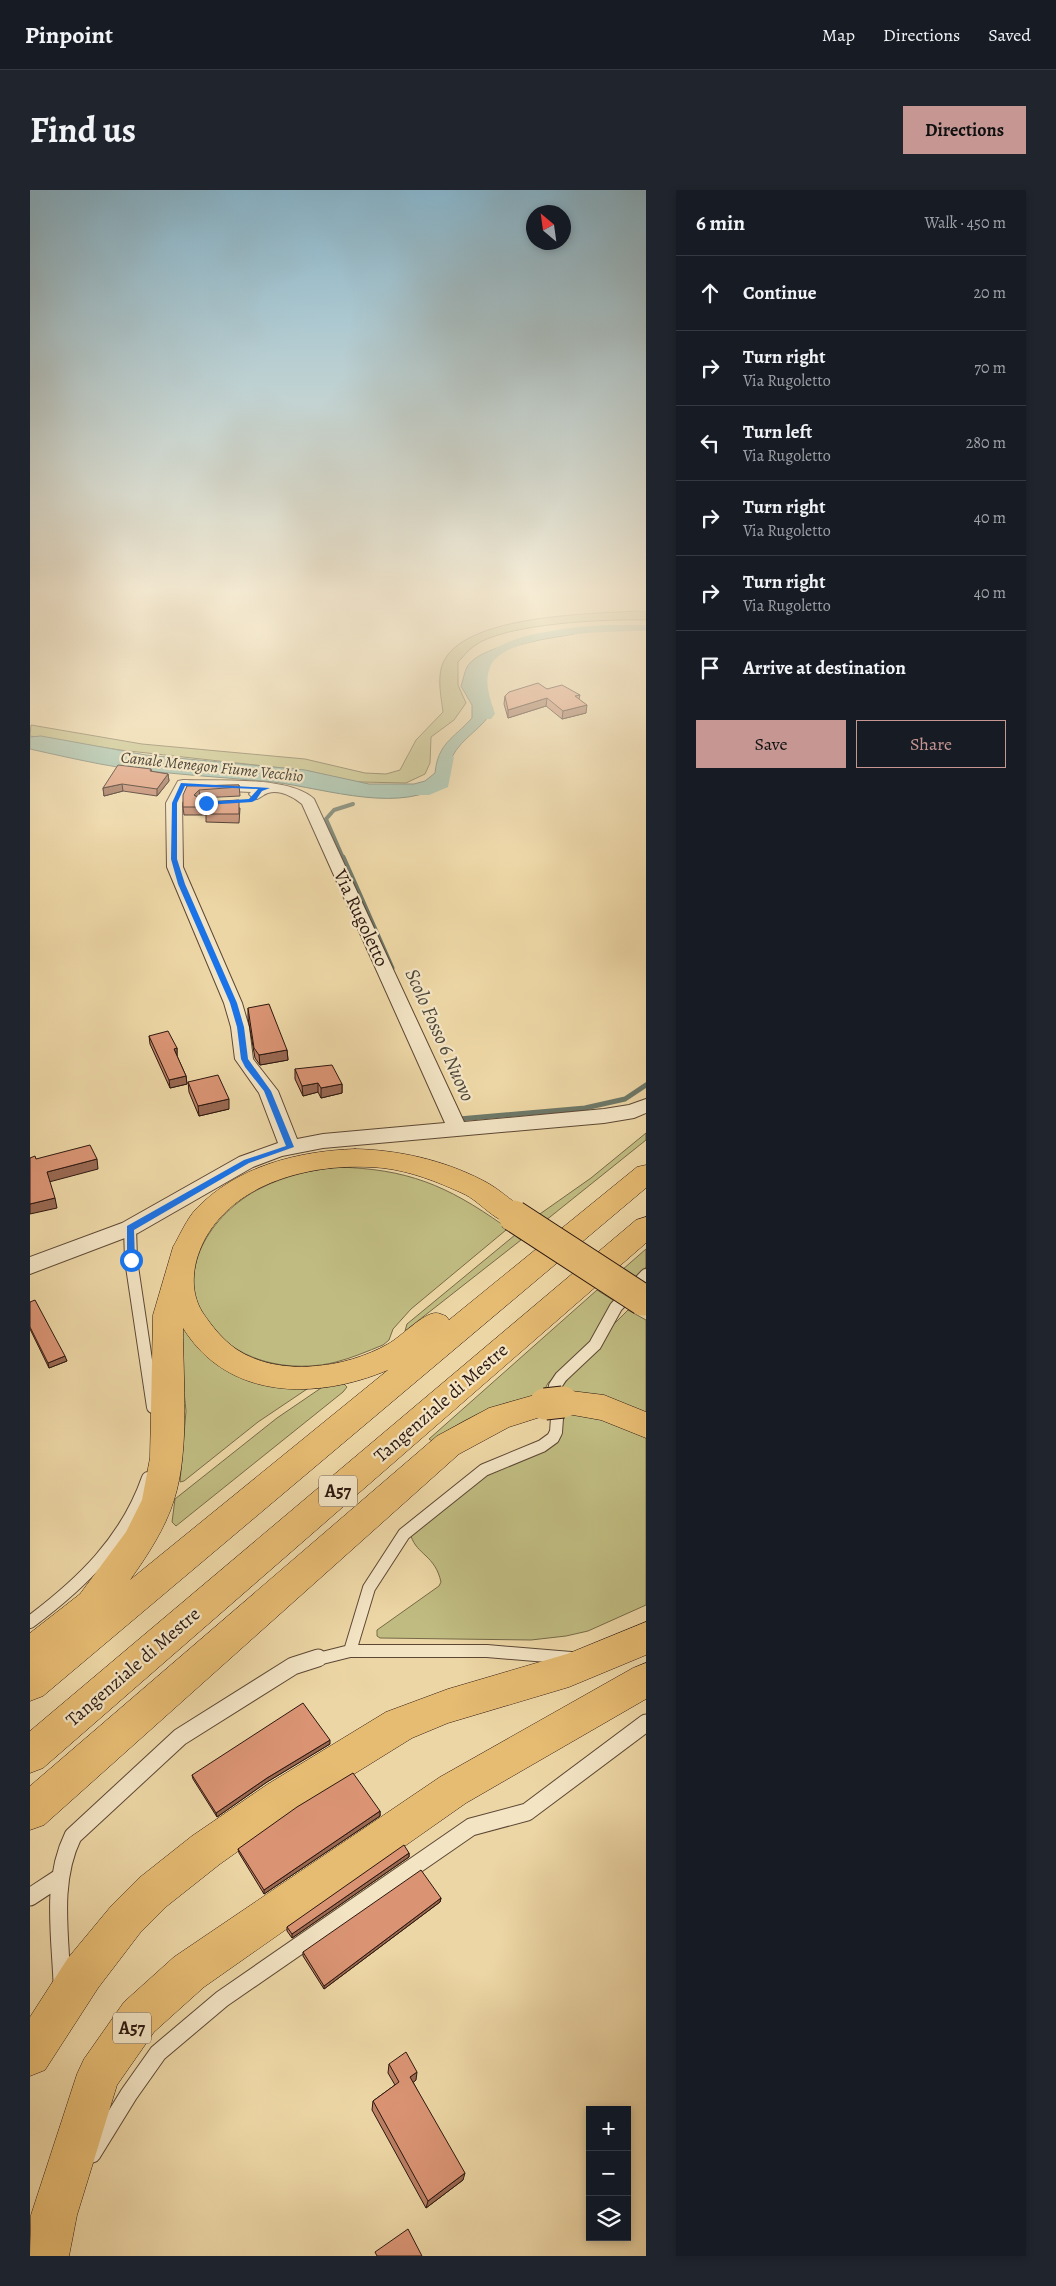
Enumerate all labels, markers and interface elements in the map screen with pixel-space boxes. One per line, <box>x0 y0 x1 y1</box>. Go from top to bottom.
text: Pinpoint <box>25 19 113 51</box>
text: Map <box>822 23 855 47</box>
text: Directions <box>883 23 960 47</box>
text: Saved <box>988 23 1031 47</box>
text: Find us <box>30 106 136 154</box>
button: Directions <box>903 106 1026 154</box>
north arrow <box>526 205 571 250</box>
text: 6 min <box>696 209 745 237</box>
text: Walk · 450 m <box>924 212 1006 234</box>
icon: ahead <box>696 279 724 307</box>
text: Continue <box>743 280 817 306</box>
text: 20 m <box>973 282 1006 304</box>
text: Turn right <box>743 344 825 370</box>
icon: right <box>696 354 724 382</box>
text: 70 m <box>974 357 1006 379</box>
text: Via Rugoletto <box>743 370 831 392</box>
text: Turn left <box>743 419 812 445</box>
icon: left <box>696 429 724 457</box>
text: 280 m <box>966 432 1006 454</box>
text: Via Rugoletto <box>743 445 831 467</box>
text: Turn right <box>743 494 825 520</box>
icon: right <box>696 504 724 532</box>
text: 40 m <box>974 507 1006 529</box>
text: Via Rugoletto <box>743 520 831 542</box>
text: Turn right <box>743 569 825 595</box>
icon: right <box>696 579 724 607</box>
text: 40 m <box>974 582 1006 604</box>
text: Via Rugoletto <box>743 595 831 617</box>
icon: arrive <box>696 654 724 682</box>
text: Arrive at destination <box>743 655 906 681</box>
button: Save <box>696 720 846 768</box>
button: Share <box>856 720 1006 768</box>
water label: Canale Menegon Fiume Vecchio <box>120 746 304 788</box>
route end <box>195 792 218 815</box>
street label: Via Rugoletto <box>327 864 395 971</box>
water label: Scolo Fosso 6 Nuovo <box>399 964 481 1106</box>
route start <box>120 1249 143 1272</box>
street label: Tangenziale di Mestre <box>368 1337 514 1469</box>
road number: A57 <box>319 1475 357 1506</box>
street label: Tangenziale di Mestre <box>60 1601 206 1733</box>
road number: A57 <box>113 2012 151 2044</box>
map controls <box>586 2106 631 2241</box>
button: + <box>586 2106 631 2151</box>
button: − <box>586 2151 631 2196</box>
button: layers <box>586 2196 631 2241</box>

